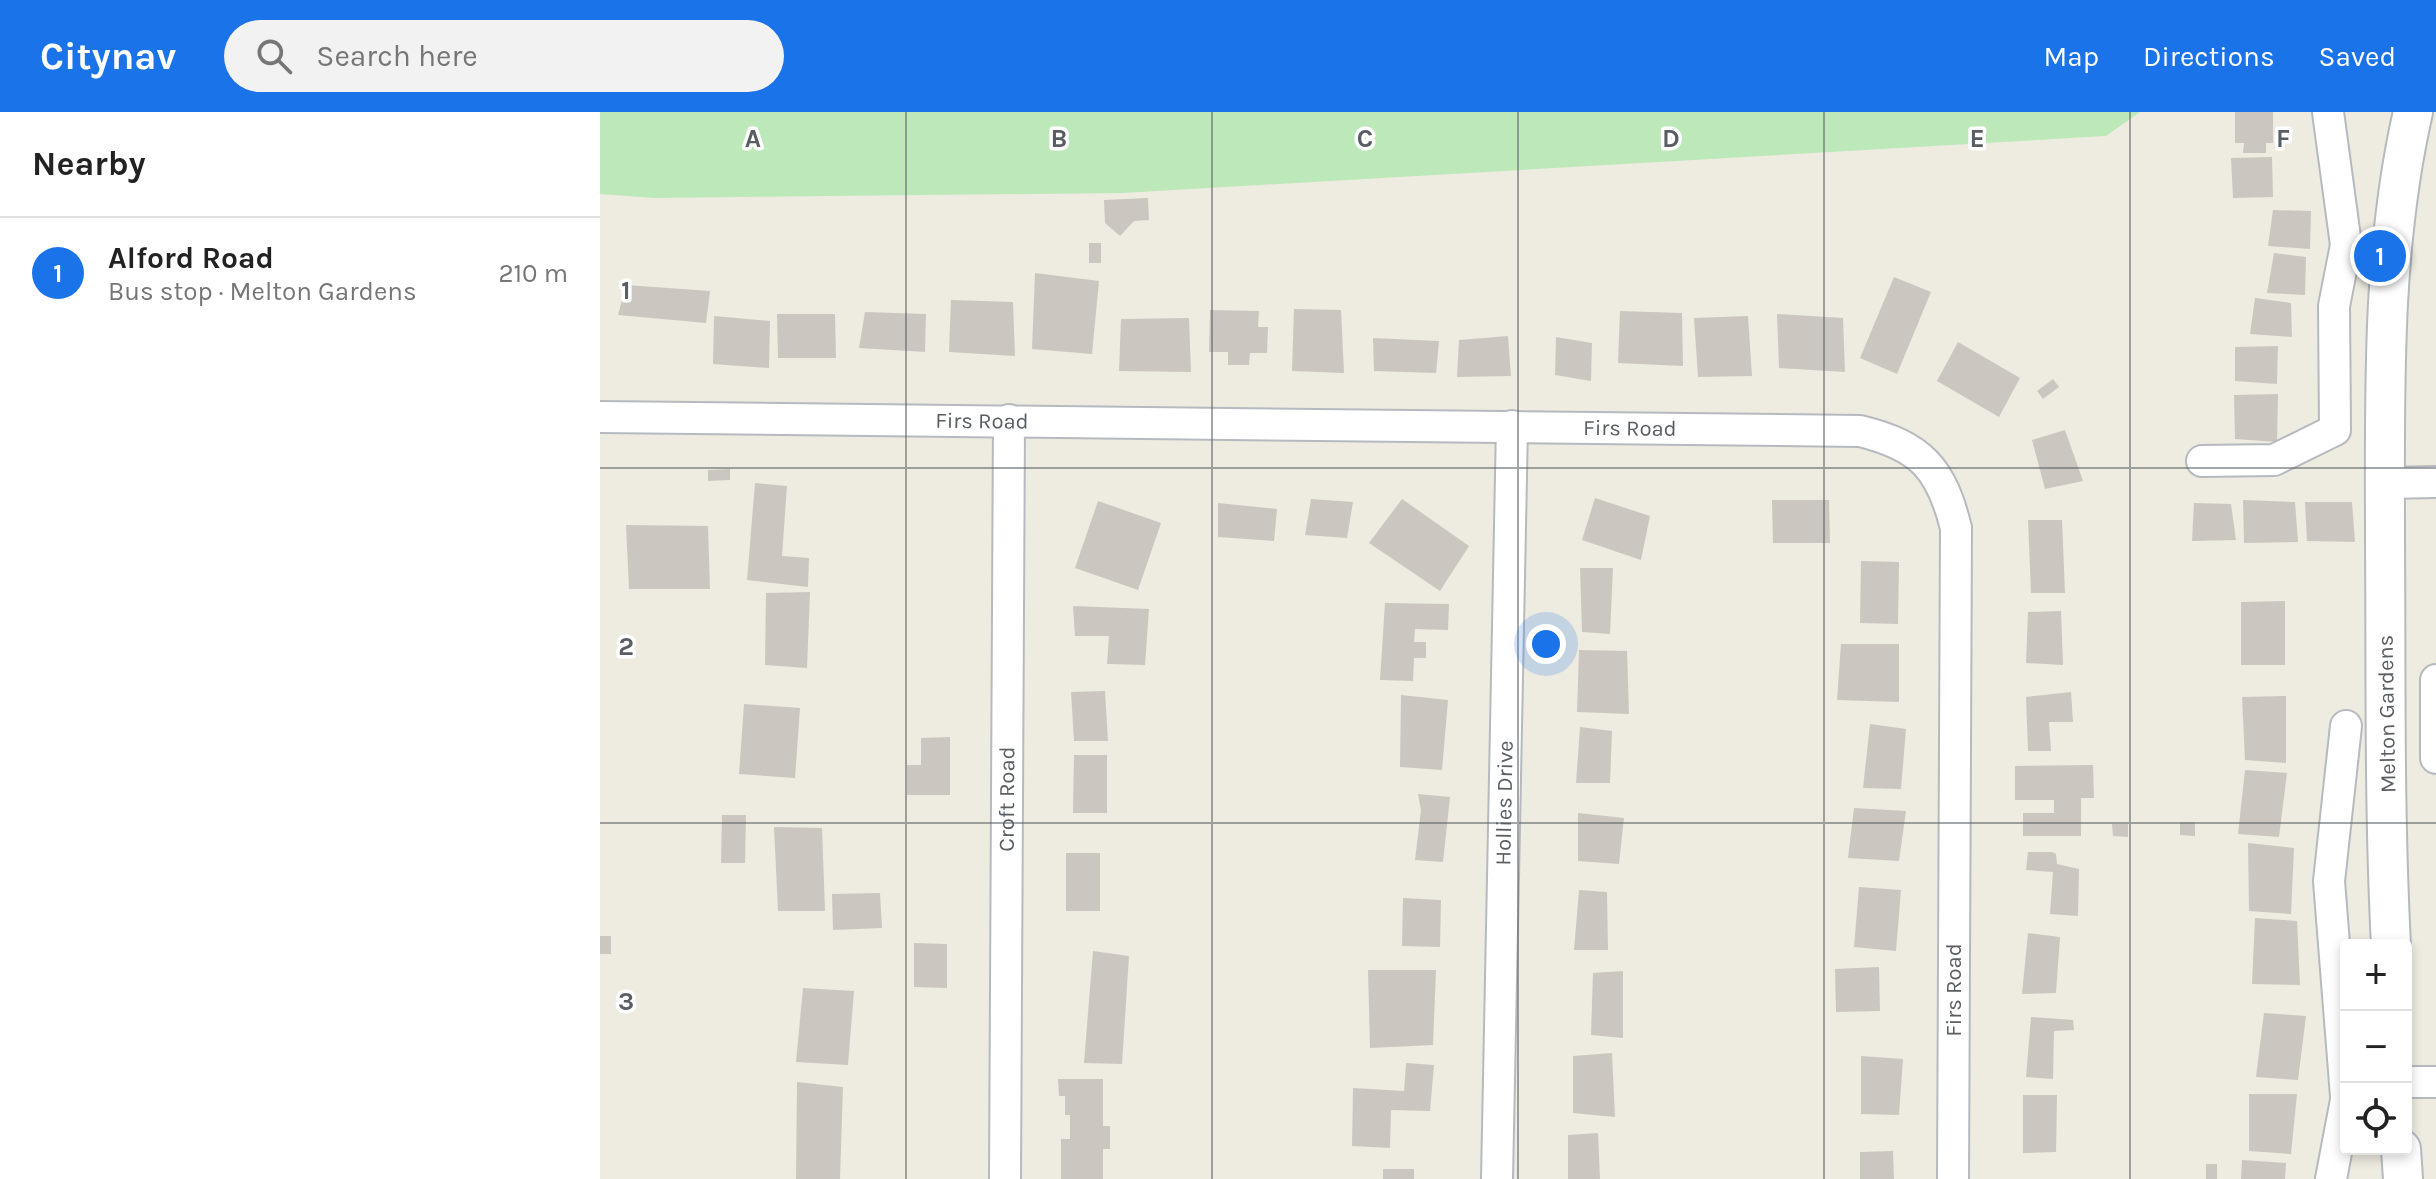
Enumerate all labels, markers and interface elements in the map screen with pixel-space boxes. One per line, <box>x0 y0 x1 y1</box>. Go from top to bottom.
search box <box>224 20 784 92</box>
text: Citynav <box>40 34 176 79</box>
icon: search <box>252 34 296 78</box>
text: Search here <box>316 38 478 74</box>
text: Map <box>2044 40 2099 73</box>
text: Directions <box>2143 40 2275 73</box>
text: Saved <box>2319 40 2396 73</box>
text: A <box>745 123 761 154</box>
text: B <box>1051 123 1067 154</box>
text: C <box>1357 123 1373 154</box>
text: D <box>1662 123 1680 154</box>
text: E <box>1969 123 1985 154</box>
text: F <box>2276 123 2290 154</box>
text: Nearby <box>32 144 146 184</box>
pin: 1 <box>2354 226 2406 286</box>
text: Alford Road <box>108 240 274 276</box>
text: 1 <box>53 258 63 289</box>
text: 210 m <box>498 258 568 289</box>
text: 1 <box>621 275 631 306</box>
text: Bus stop · Melton Gardens <box>108 276 417 307</box>
street label: Firs Road <box>935 408 1029 435</box>
street label: Firs Road <box>1583 415 1677 442</box>
your location <box>1526 624 1566 664</box>
text: 2 <box>618 631 634 662</box>
street label: Melton Gardens <box>2373 635 2401 793</box>
street label: Hollies Drive <box>1490 740 1519 866</box>
street label: Croft Road <box>994 746 1020 852</box>
map controls <box>2340 939 2412 1155</box>
button: + <box>2340 939 2412 1011</box>
street label: Firs Road <box>1941 943 1967 1037</box>
text: 3 <box>618 986 634 1017</box>
button: − <box>2340 1011 2412 1083</box>
button: locate <box>2340 1083 2412 1155</box>

